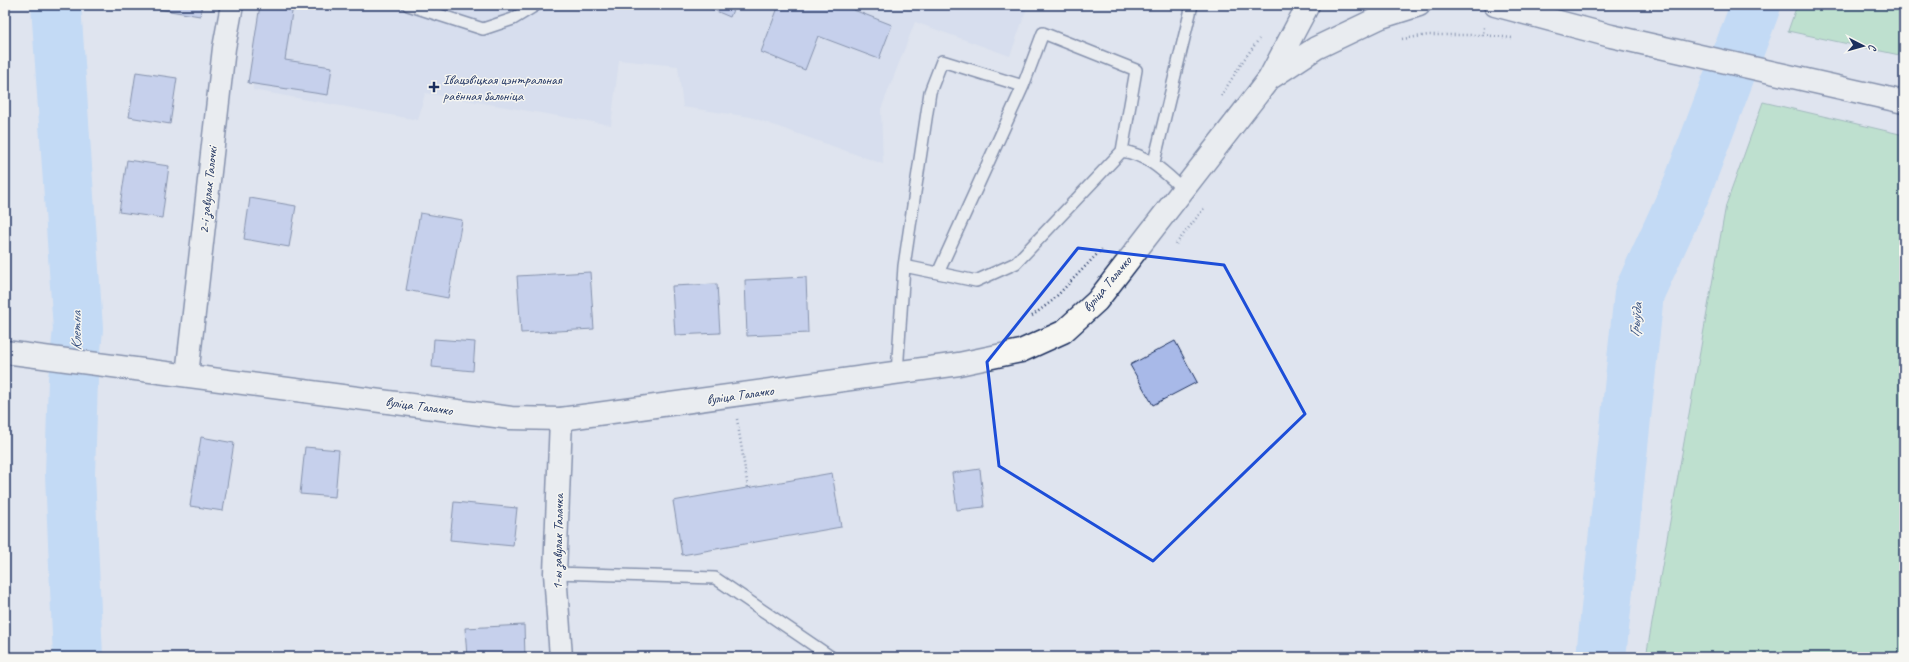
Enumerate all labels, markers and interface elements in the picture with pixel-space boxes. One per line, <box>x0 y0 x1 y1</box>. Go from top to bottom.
north arrow <box>1843 26 1883 66</box>
text: С <box>1866 44 1880 52</box>
place label: Івацэвіцкая цэнтральная раённая бальніца <box>443 71 563 104</box>
marker: Івацэвіцкая цэнтральная раённая бальніца <box>428 81 440 93</box>
street label: 2-і завулак Талочкі <box>195 143 221 234</box>
street label: вуліца Талачко <box>1079 252 1136 315</box>
water label: Грыўда <box>1625 301 1647 338</box>
water label: Клетна <box>67 309 86 351</box>
street label: вуліца Талачко <box>705 382 776 408</box>
street label: вуліца Талачко <box>384 393 455 419</box>
street label: 1-ы завулак Талачка <box>549 493 567 590</box>

